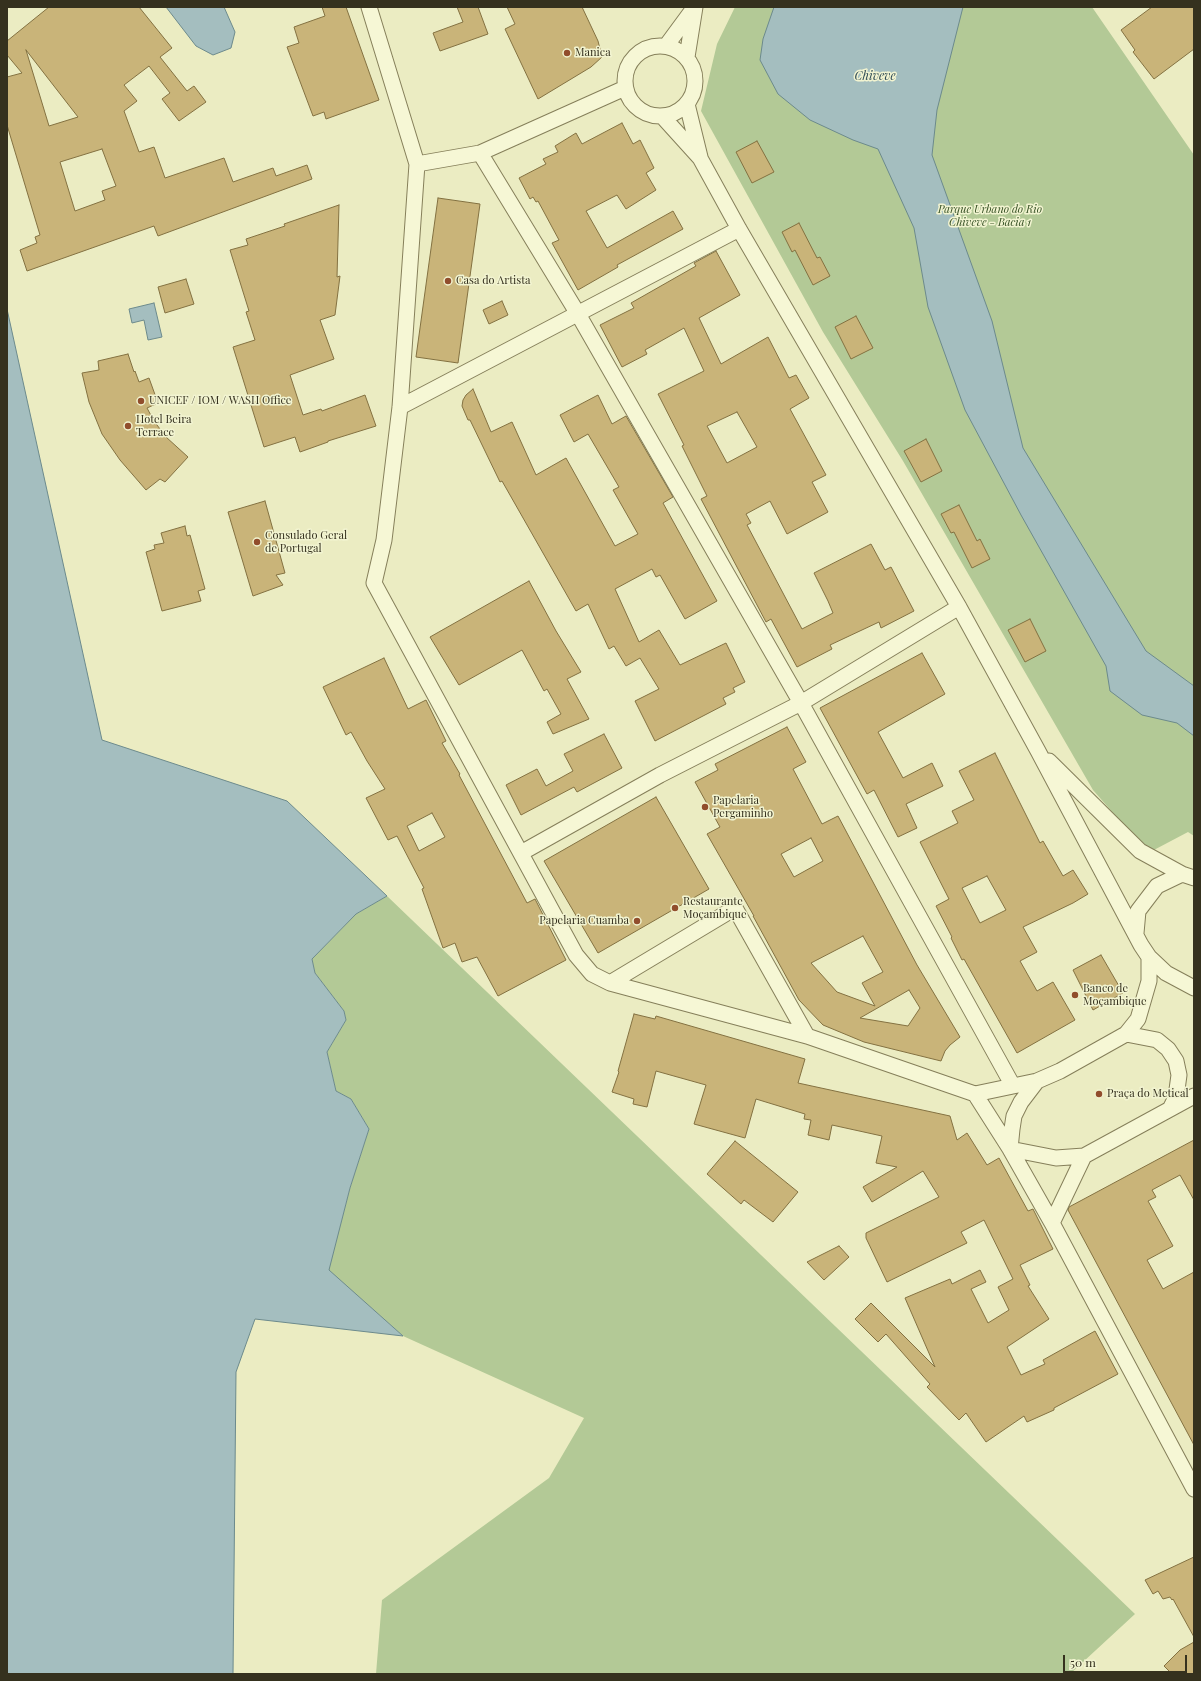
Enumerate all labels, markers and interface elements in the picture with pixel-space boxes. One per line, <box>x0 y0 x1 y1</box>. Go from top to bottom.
place label: Manica <box>575 46 611 60</box>
marker: Manica <box>562 48 572 58</box>
water label: Chiveve <box>854 69 896 83</box>
park label: Parque Urbano do Rio Chiveve - Bacia 1 <box>938 203 1042 229</box>
place label: Casa do Artista <box>456 274 531 288</box>
marker: Casa do Artista <box>443 276 453 286</box>
place label: UNICEF / IOM / WASH Office <box>149 394 291 408</box>
marker: UNICEF / IOM / WASH Office <box>136 396 146 406</box>
place label: Hotel Beira Terrace <box>136 413 192 439</box>
marker: Hotel Beira Terrace <box>123 421 133 431</box>
place label: Consulado Geral de Portugal <box>265 529 347 555</box>
marker: Consulado Geral de Portugal <box>252 537 262 547</box>
place label: Papelaria Pergaminho <box>713 794 773 820</box>
marker: Papelaria Pergaminho <box>700 802 710 812</box>
place label: Restaurante Moçambique <box>683 895 747 921</box>
marker: Restaurante Moçambique <box>670 903 680 913</box>
place label: Papelaria Cuamba <box>539 914 629 928</box>
marker: Papelaria Cuamba <box>632 916 642 926</box>
place label: Banco de Moçambique <box>1083 982 1147 1008</box>
marker: Banco de Moçambique <box>1070 990 1080 1000</box>
place label: Praça do Metical <box>1107 1087 1189 1101</box>
marker: Praça do Metical <box>1094 1089 1104 1099</box>
scale bar <box>1065 1647 1189 1673</box>
text: 50 m <box>1070 1654 1096 1670</box>

